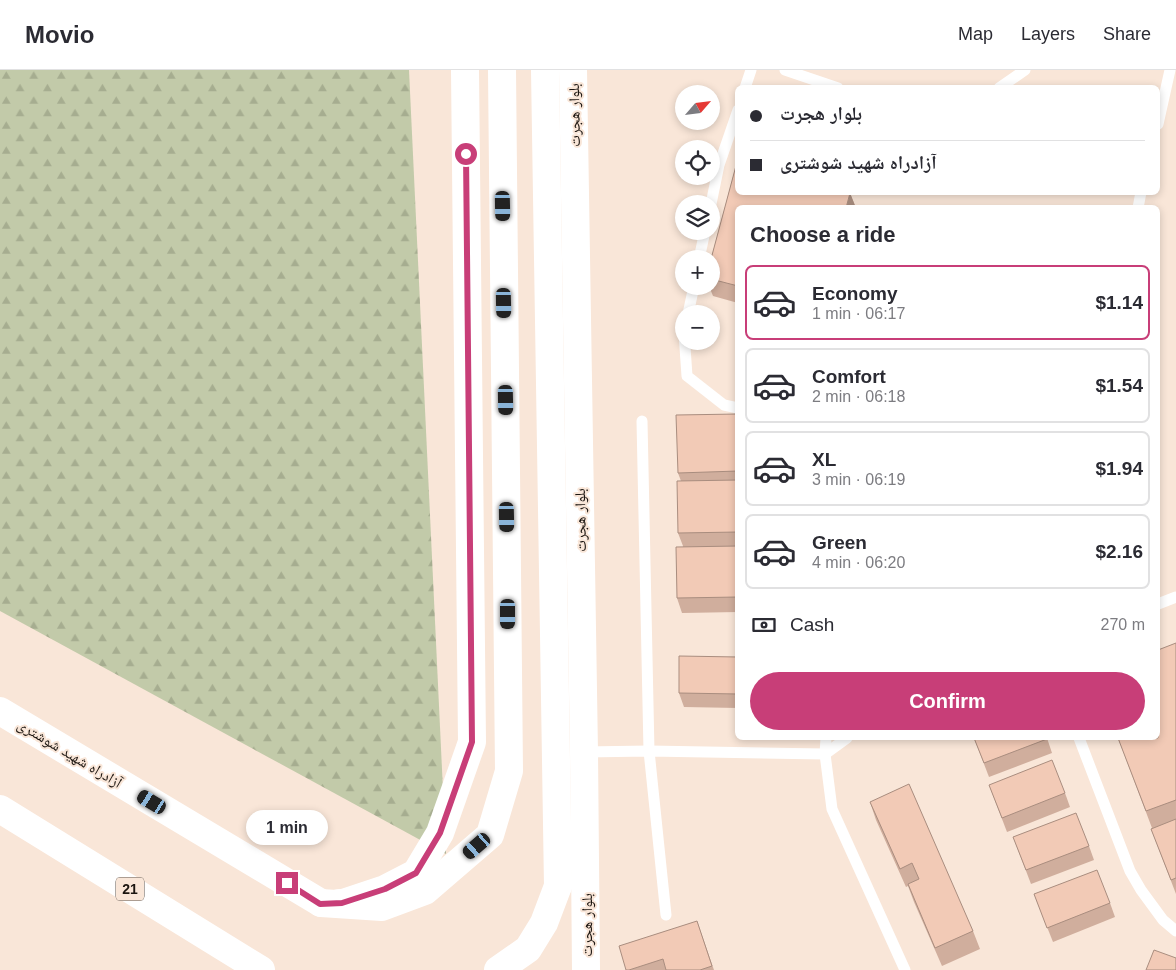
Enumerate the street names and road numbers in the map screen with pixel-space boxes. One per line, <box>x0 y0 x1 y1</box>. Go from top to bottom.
street label: بلوار هجرت <box>565 83 584 147</box>
street label: بلوار هجرت <box>571 488 590 552</box>
street label: آزادراه شهید شوشتری <box>14 715 126 793</box>
road number: 21 <box>116 878 144 901</box>
street label: بلوار هجرت <box>578 893 596 957</box>

